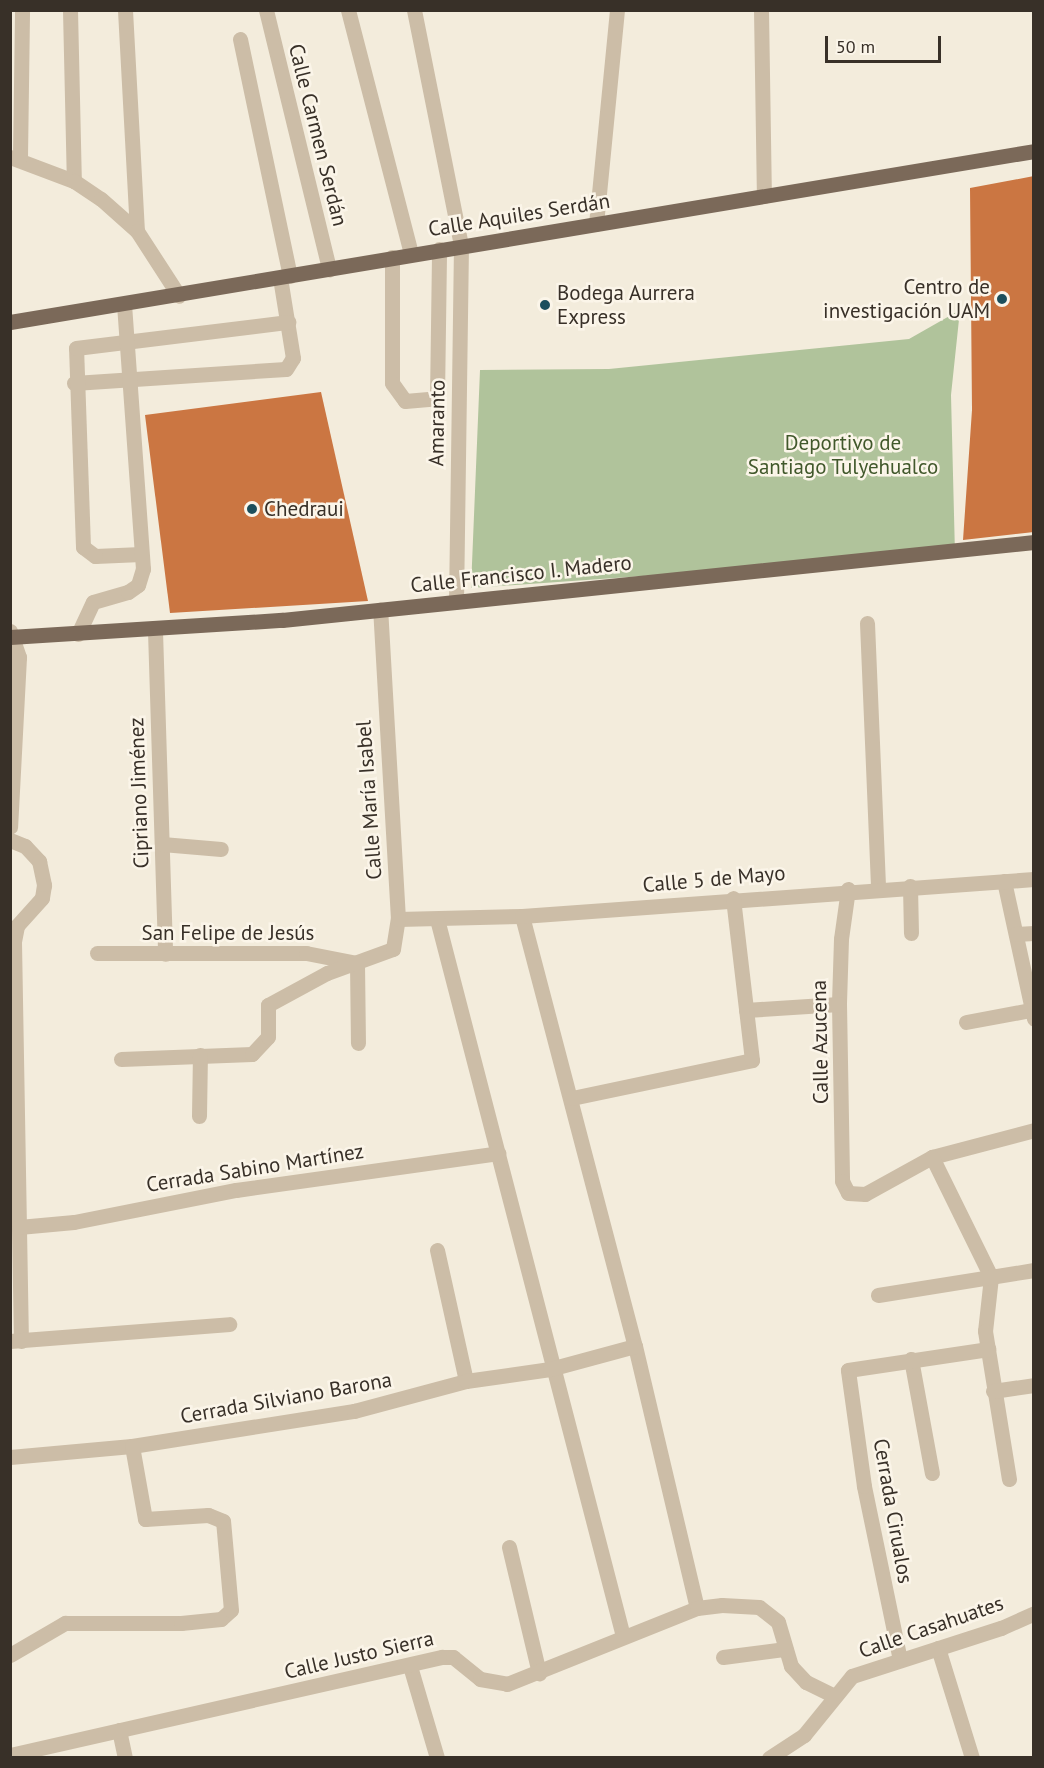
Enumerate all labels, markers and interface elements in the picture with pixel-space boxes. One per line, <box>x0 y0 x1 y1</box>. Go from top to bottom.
scale bar <box>828 24 944 62</box>
text: 50 m <box>836 35 875 58</box>
street label: Calle Carmen Serdán <box>283 41 353 229</box>
street label: Calle Aquiles Serdán <box>426 188 612 242</box>
place label: Centro de investigación UAM <box>823 274 990 324</box>
place label: Bodega Aurrera Express <box>557 280 696 330</box>
marker: Centro de investigación UAM <box>995 292 1009 306</box>
marker: Bodega Aurrera Express <box>538 298 552 312</box>
street label: Amaranto <box>424 379 450 467</box>
park label: Deportivo de Santiago Tulyehualco <box>747 430 939 480</box>
place label: Chedraui <box>264 496 344 522</box>
marker: Chedraui <box>245 502 259 516</box>
street label: Calle Francisco I. Madero <box>408 550 634 598</box>
street label: Cipriano Jiménez <box>124 717 154 869</box>
street label: Calle María Isabel <box>351 719 387 881</box>
street label: Calle 5 de Mayo <box>642 860 786 898</box>
street label: San Felipe de Jesús <box>142 920 314 946</box>
street label: Calle Azucena <box>806 979 834 1105</box>
street label: Cerrada Sabino Martínez <box>145 1138 365 1198</box>
street label: Cerrada Silviano Barona <box>178 1367 394 1429</box>
street label: Cerrada Cirualos <box>868 1437 918 1585</box>
street label: Calle Casahuates <box>855 1590 1007 1664</box>
street label: Calle Justo Sierra <box>282 1626 436 1684</box>

